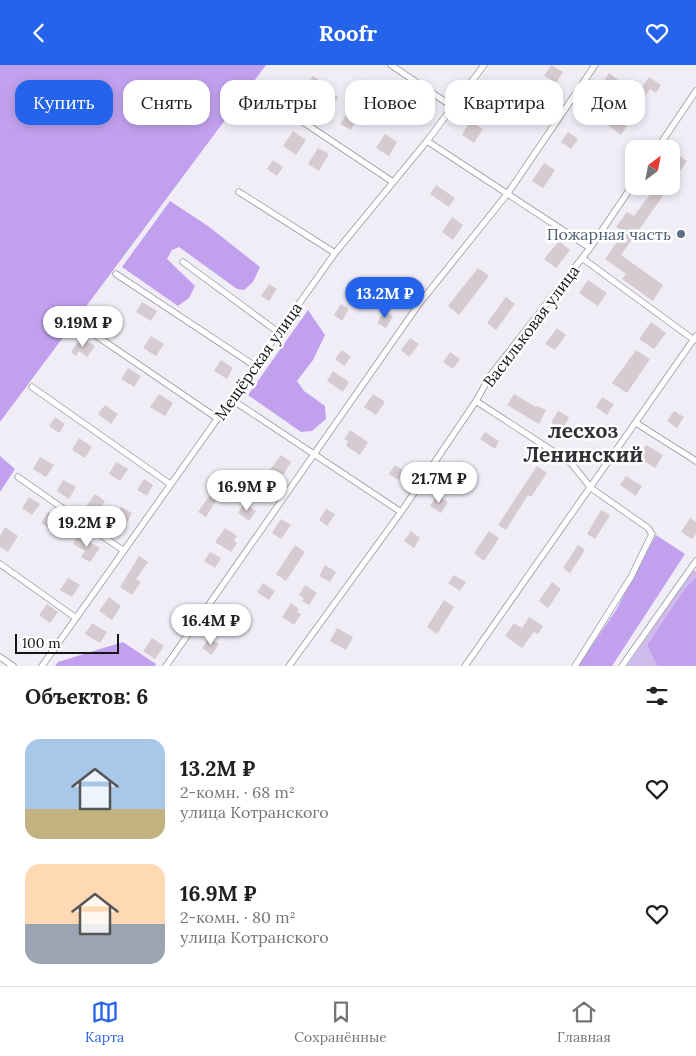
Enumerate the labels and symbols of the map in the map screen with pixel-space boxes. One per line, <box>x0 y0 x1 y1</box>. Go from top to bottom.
north arrow <box>625 140 680 195</box>
place label: Пожарная часть <box>547 224 671 244</box>
marker: Пожарная часть <box>675 228 687 240</box>
street label: Васильковая улица <box>479 261 583 391</box>
pin: 13.2M ₽ <box>339 277 431 319</box>
street label: Мещёрская улица <box>210 298 306 424</box>
pin: 9.19M ₽ <box>37 305 129 348</box>
district label: лесхоз Ленинский <box>523 417 643 468</box>
pin: 21.7M ₽ <box>393 461 485 504</box>
pin: 16.9M ₽ <box>201 469 293 512</box>
pin: 19.2M ₽ <box>41 505 133 548</box>
pin: 16.4M ₽ <box>165 603 257 646</box>
scale bar <box>15 631 119 654</box>

